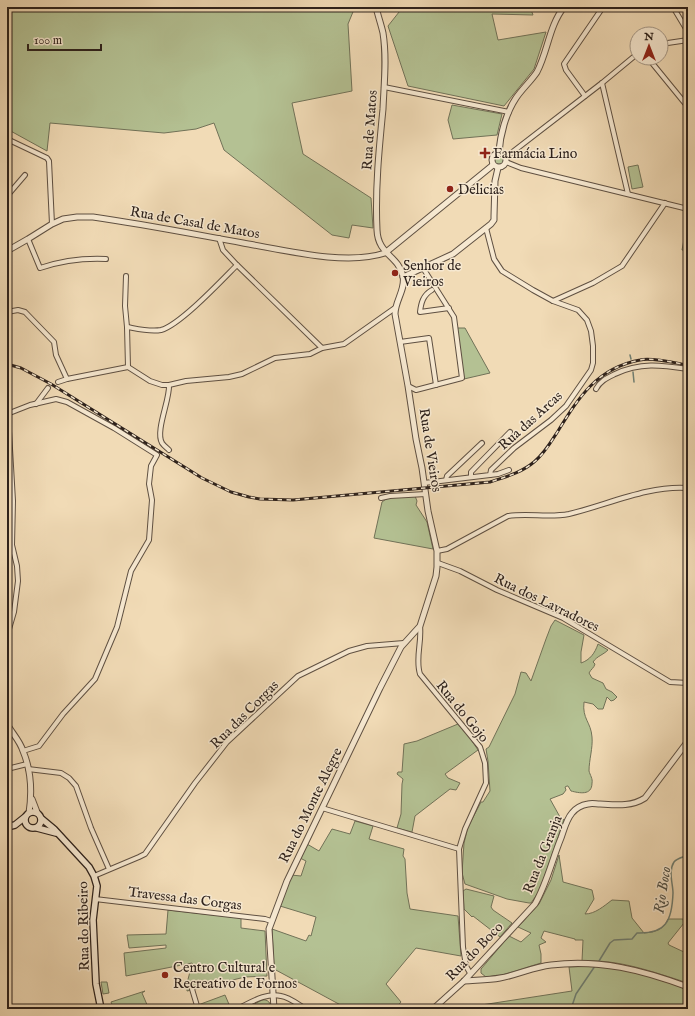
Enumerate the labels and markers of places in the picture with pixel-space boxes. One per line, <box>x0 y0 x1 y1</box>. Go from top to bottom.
place label: Farmácia Lino <box>493 145 578 163</box>
marker: Farmácia Lino <box>480 148 490 158</box>
place label: Delicias <box>458 181 504 199</box>
marker: Delicias <box>445 184 455 194</box>
place label: Senhor de Vieiros <box>402 257 462 291</box>
marker: Senhor de Vieiros <box>390 268 400 278</box>
place label: Centro Cultural e Recreativo de Fornos <box>173 959 297 993</box>
marker: Centro Cultural e Recreativo de Fornos <box>160 970 170 980</box>

